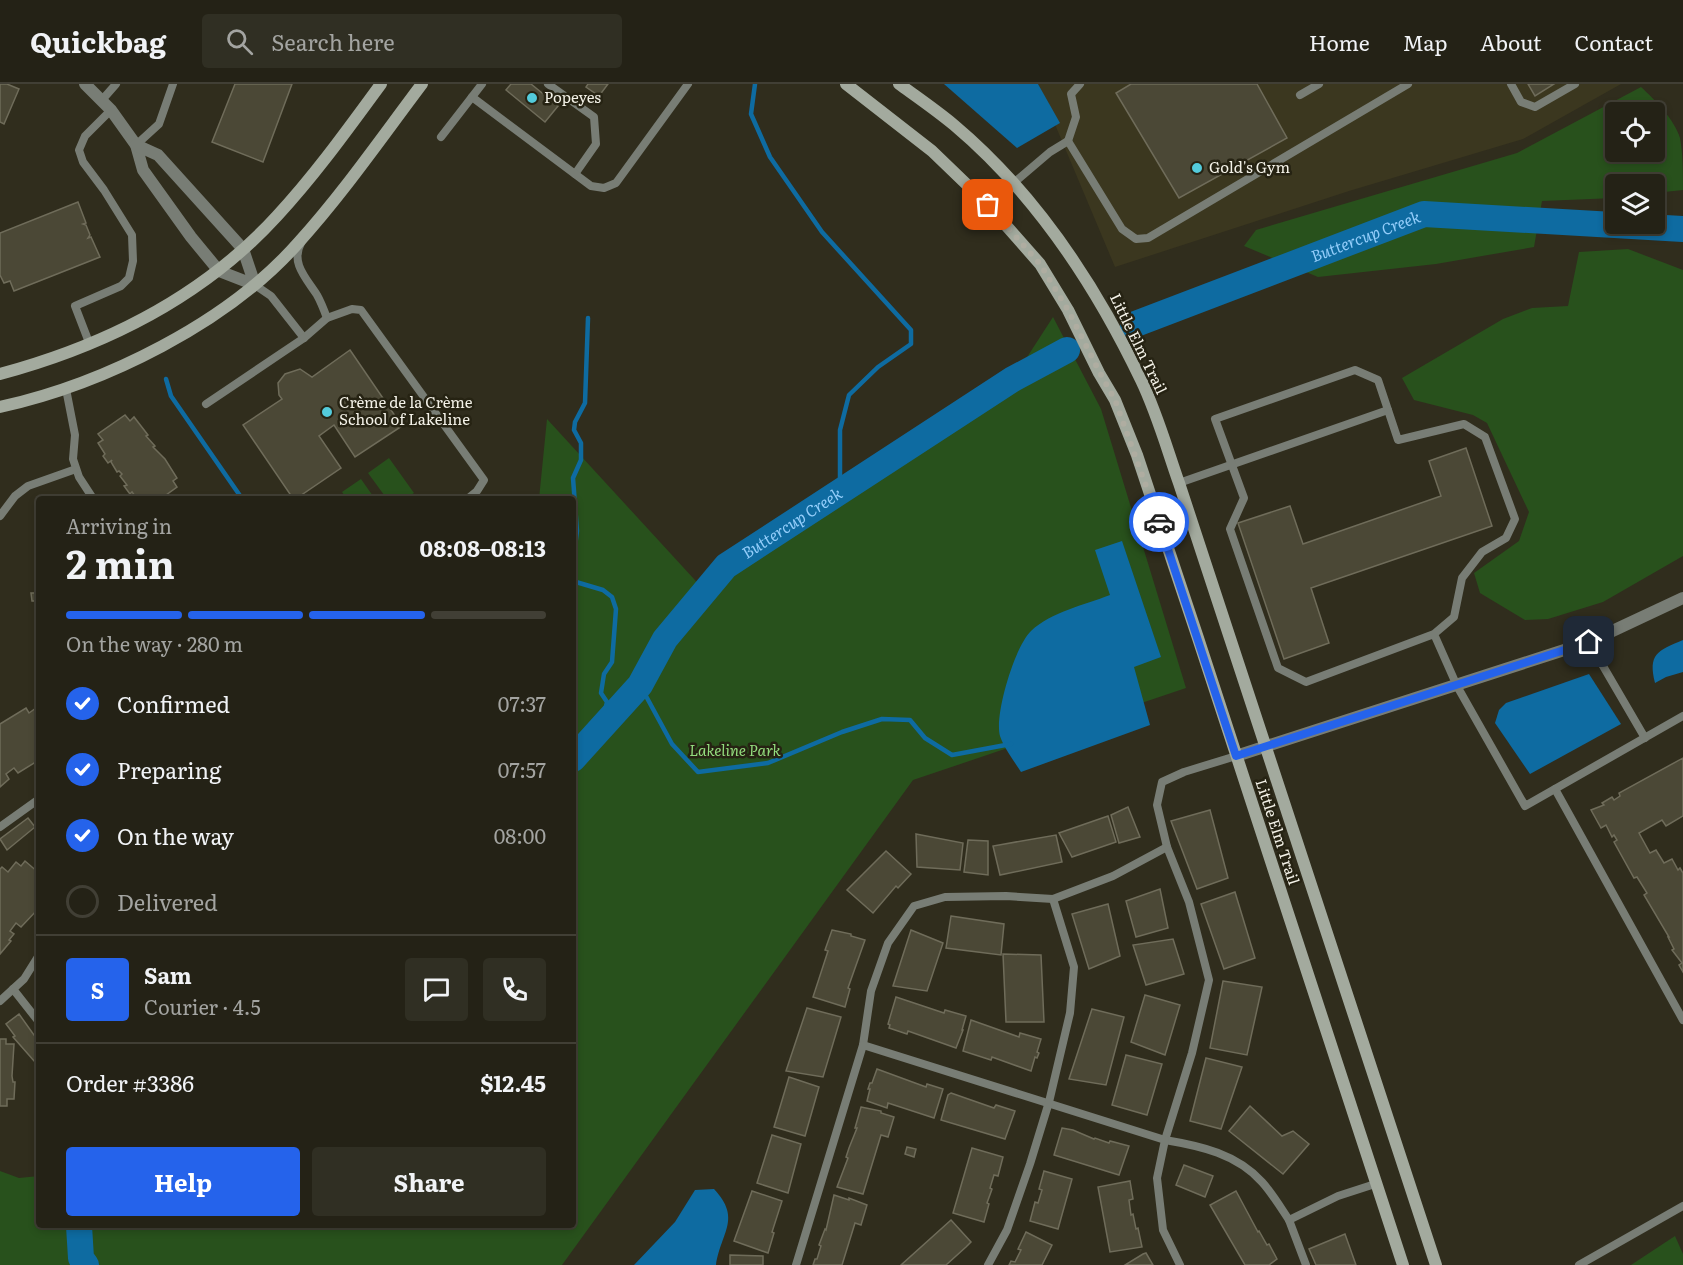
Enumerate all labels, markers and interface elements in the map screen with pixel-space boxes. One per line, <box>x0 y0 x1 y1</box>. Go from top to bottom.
search box <box>202 14 622 68</box>
text: Quickbag <box>30 20 166 62</box>
icon: search <box>223 25 256 58</box>
text: Search here <box>271 25 395 58</box>
text: Home <box>1309 26 1370 57</box>
text: Map <box>1403 26 1447 57</box>
text: About <box>1480 26 1542 57</box>
text: Contact <box>1575 26 1653 57</box>
place label: Popeyes <box>544 85 601 108</box>
marker: Popeyes <box>525 91 539 105</box>
map controls <box>1605 102 1665 234</box>
button: locate <box>1605 102 1665 162</box>
place label: Gold's Gym <box>1209 155 1290 178</box>
marker: Gold's Gym <box>1190 161 1204 175</box>
button: layers <box>1605 174 1665 234</box>
pin <box>962 179 1013 230</box>
icon: bag <box>971 188 1004 221</box>
water label: Buttercup Creek <box>1307 203 1424 267</box>
street label: Little Elm Trail <box>1105 289 1174 398</box>
place label: Crème de la Crème School of Lakeline <box>339 390 473 430</box>
marker: Crème de la Crème School of Lakeline <box>320 405 334 419</box>
water label: Buttercup Creek <box>736 481 846 564</box>
courier <box>1129 492 1189 552</box>
icon: car <box>1143 506 1176 539</box>
text: Arriving in <box>66 510 172 540</box>
text: 08:08–08:13 <box>420 531 546 564</box>
text: 2 min <box>66 533 175 591</box>
pin <box>1563 616 1614 667</box>
icon: home <box>1572 625 1605 658</box>
text: On the way · 280 m <box>66 628 243 658</box>
icon: check <box>66 687 99 720</box>
text: Confirmed <box>117 687 230 720</box>
text: 07:37 <box>498 688 546 718</box>
park label: Lakeline Park <box>689 738 781 761</box>
icon: check <box>66 753 99 786</box>
text: Preparing <box>117 753 221 786</box>
text: 07:57 <box>498 754 546 784</box>
street label: Little Elm Trail <box>1251 776 1306 887</box>
icon: check <box>66 819 99 852</box>
text: On the way <box>117 819 234 852</box>
text: 08:00 <box>494 820 546 850</box>
text: Delivered <box>117 885 218 918</box>
text: Sam <box>144 958 192 991</box>
button: chat <box>405 958 468 1021</box>
button: phone <box>483 958 546 1021</box>
text: S <box>91 973 104 1006</box>
text: Courier · 4.5 <box>144 991 261 1021</box>
text: Order #3386 <box>66 1066 194 1099</box>
text: $12.45 <box>480 1066 546 1099</box>
button: Help <box>66 1147 300 1216</box>
button: Share <box>312 1147 546 1216</box>

